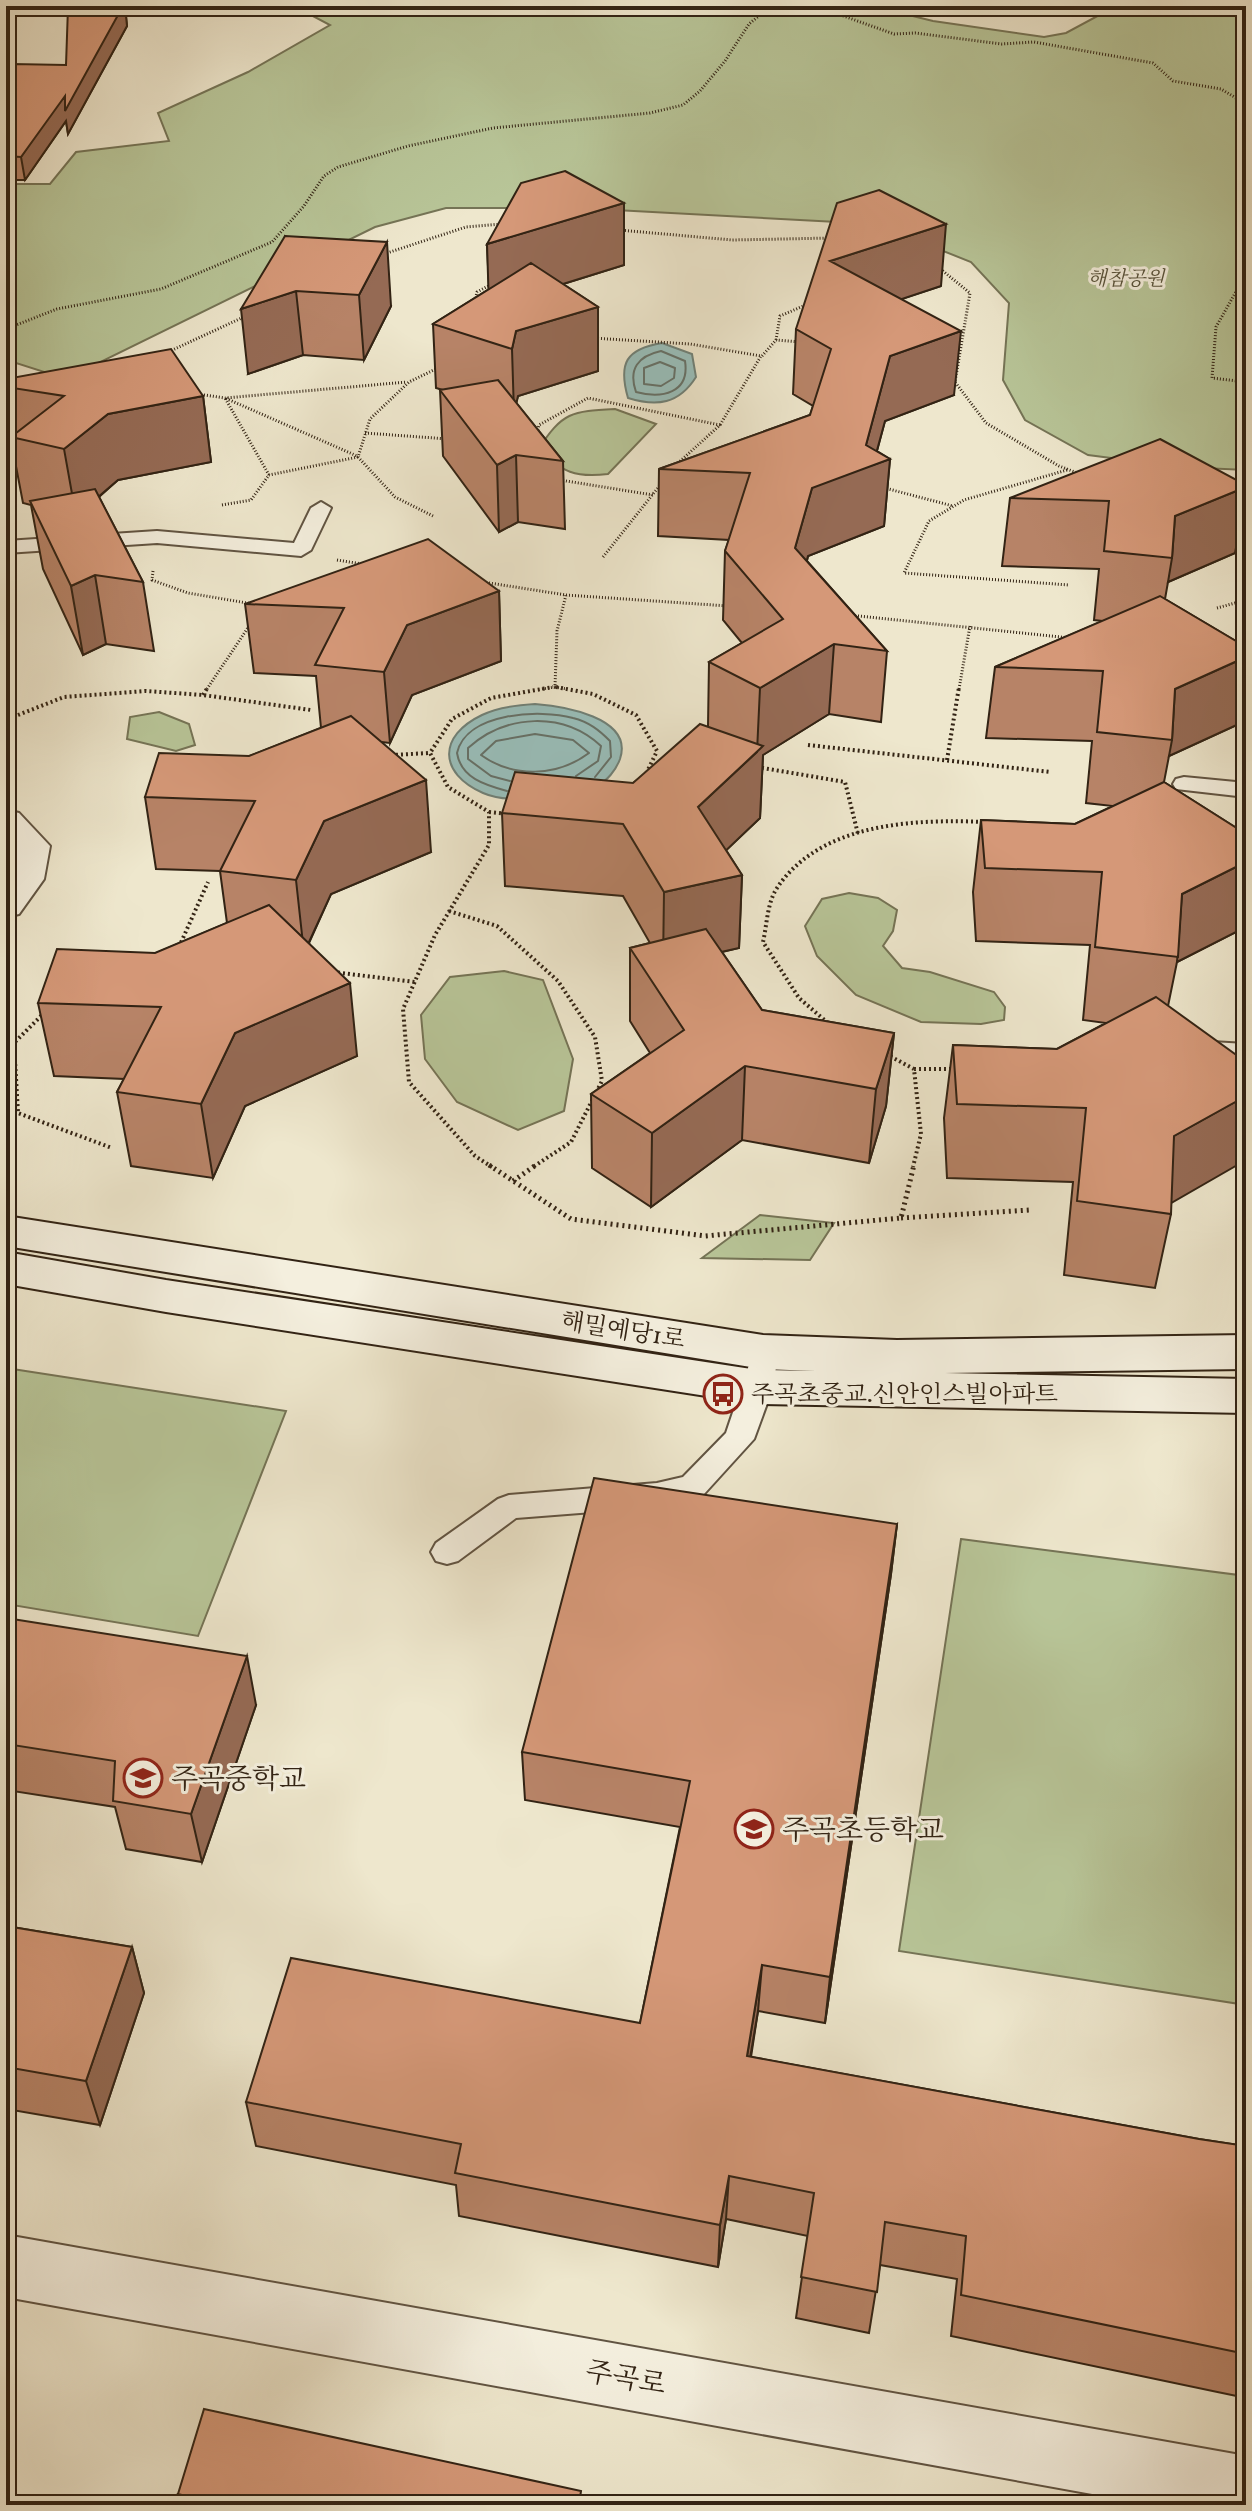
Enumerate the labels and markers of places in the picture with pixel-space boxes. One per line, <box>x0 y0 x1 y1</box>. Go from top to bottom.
bus stop icon: 주곡초중교.신안인스빌아파트 <box>702 1373 744 1415</box>
place label: 주곡초중교.신안인스빌아파트 <box>751 1379 1058 1413</box>
school or university icon: 주곡중학교 <box>122 1757 164 1799</box>
place label: 주곡중학교 <box>171 1761 306 1800</box>
school or university icon: 주곡초등학교 <box>733 1808 775 1850</box>
place label: 주곡초등학교 <box>782 1812 944 1851</box>

